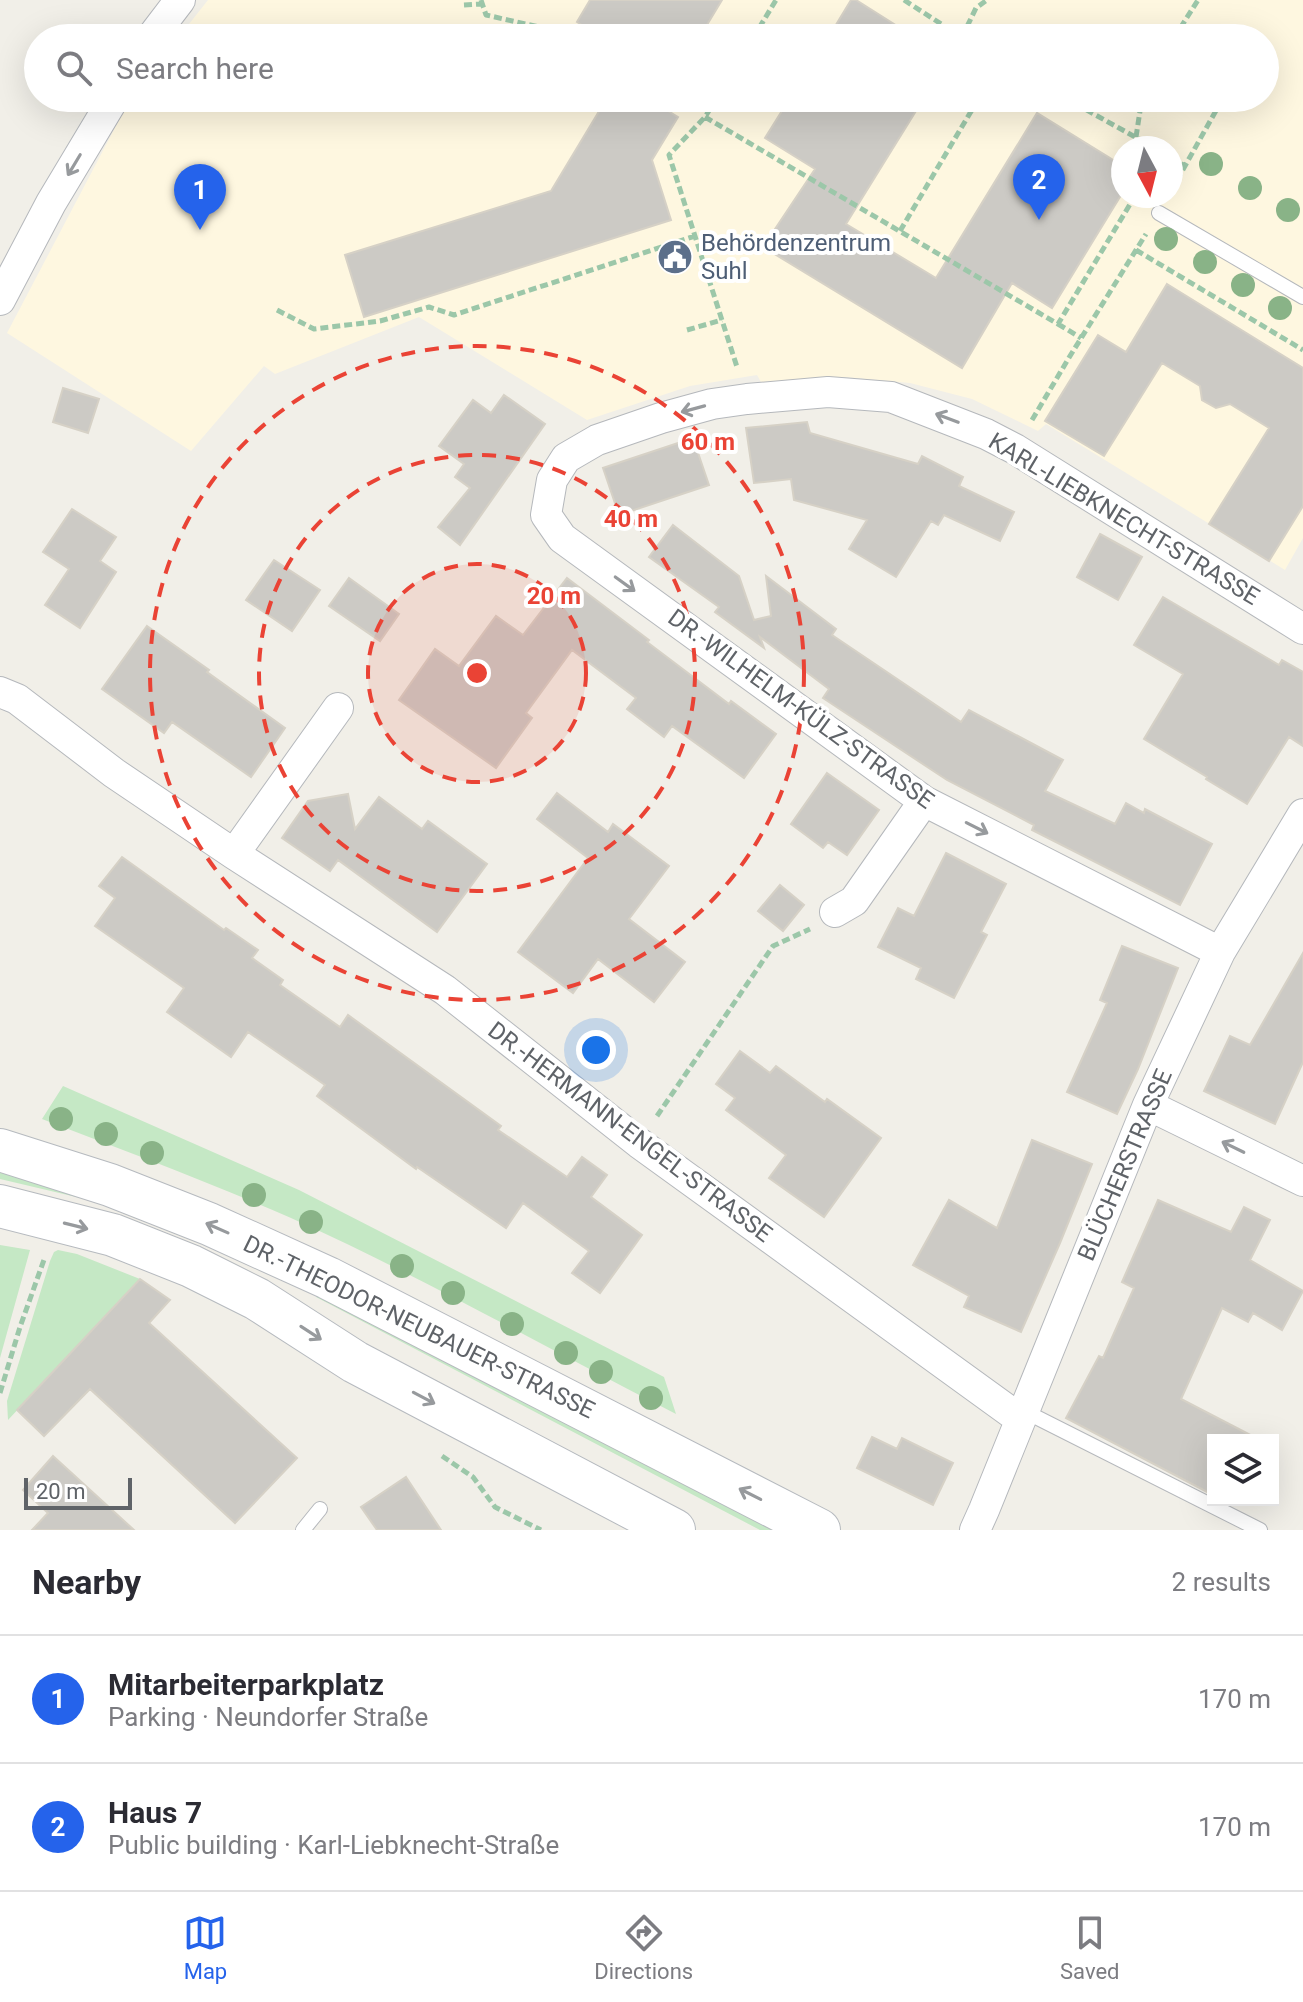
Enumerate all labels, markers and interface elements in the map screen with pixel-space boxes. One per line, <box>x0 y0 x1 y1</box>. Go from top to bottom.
search box <box>24 24 1279 112</box>
icon: search <box>52 46 96 90</box>
text: Search here <box>116 51 274 86</box>
north arrow <box>1111 136 1183 208</box>
one-way arrow <box>65 153 81 176</box>
pin: 2 <box>1013 154 1065 220</box>
pin: 1 <box>174 164 226 230</box>
place label: Behördenzentrum Suhl <box>701 229 891 285</box>
public building icon: Behördenzentrum Suhl <box>656 238 694 276</box>
one-way arrow <box>680 403 706 418</box>
one-way arrow <box>935 410 960 425</box>
street label: KARL-LIEBKNECHT-STRASSE <box>984 427 1264 611</box>
text: 60 m <box>681 428 735 456</box>
text: 40 m <box>604 505 658 533</box>
one-way arrow <box>614 576 636 592</box>
text: 20 m <box>527 582 581 610</box>
street label: DR.-WILHELM-KÜLZ-STRASSE <box>663 603 939 815</box>
centre of rings <box>463 659 491 687</box>
one-way arrow <box>964 820 988 836</box>
street label: DR.-HERMANN-ENGEL-STRASSE <box>483 1016 777 1248</box>
your location <box>576 1030 616 1070</box>
street label: BLÜCHERSTRASSE <box>1072 1065 1178 1265</box>
one-way arrow <box>1221 1139 1245 1154</box>
one-way arrow <box>62 1219 88 1234</box>
one-way arrow <box>205 1220 229 1235</box>
street label: DR.-THEODOR-NEUBAUER-STRASSE <box>239 1230 599 1424</box>
one-way arrow <box>299 1326 322 1342</box>
one-way arrow <box>412 1391 435 1407</box>
map controls <box>1207 1434 1279 1506</box>
button: layers <box>1207 1434 1279 1506</box>
scale bar <box>24 1474 132 1510</box>
text: 20 m <box>36 1479 85 1504</box>
one-way arrow <box>739 1486 762 1502</box>
text: Nearby <box>32 1562 141 1602</box>
text: 2 results <box>1172 1567 1271 1597</box>
text: Mitarbeiterparkplatz <box>108 1667 384 1702</box>
text: 1 <box>51 1684 65 1714</box>
text: 170 m <box>1198 1684 1271 1714</box>
text: Parking · Neundorfer Straße <box>108 1702 428 1732</box>
text: Haus 7 <box>108 1795 202 1830</box>
text: 2 <box>51 1812 65 1842</box>
text: 170 m <box>1198 1812 1271 1842</box>
text: Public building · Karl-Liebknecht-Straße <box>108 1830 559 1860</box>
tab: Map <box>183 1911 227 1984</box>
tab: Directions <box>594 1911 693 1984</box>
tab: Saved <box>1060 1911 1120 1984</box>

